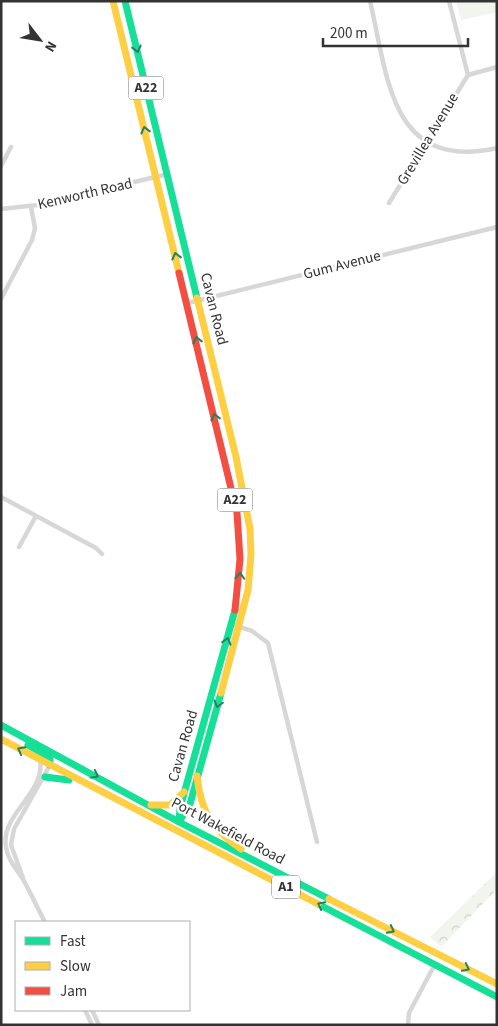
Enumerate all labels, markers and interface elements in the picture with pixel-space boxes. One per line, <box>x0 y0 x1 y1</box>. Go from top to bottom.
north arrow <box>15 15 65 65</box>
scale bar <box>323 15 468 47</box>
text: 200 m <box>330 23 368 44</box>
text: N <box>39 37 61 55</box>
one-way arrow <box>131 44 142 53</box>
road number: A22 <box>128 76 164 100</box>
street label: Grevillea Avenue <box>392 89 464 189</box>
one-way arrow <box>140 125 151 134</box>
street label: Kenworth Road <box>36 173 134 215</box>
street label: Gum Avenue <box>301 245 383 285</box>
one-way arrow <box>171 251 182 260</box>
street label: Cavan Road <box>195 271 233 347</box>
one-way arrow <box>192 336 203 345</box>
one-way arrow <box>210 412 221 421</box>
road number: A22 <box>218 488 252 512</box>
one-way arrow <box>234 572 245 580</box>
one-way arrow <box>221 637 231 645</box>
one-way arrow <box>214 700 224 708</box>
street label: Cavan Road <box>163 708 203 784</box>
one-way arrow <box>17 746 26 756</box>
one-way arrow <box>90 769 99 779</box>
street label: Port Wakefield Road <box>167 792 289 870</box>
road number: A1 <box>272 876 300 899</box>
one-way arrow <box>317 901 326 911</box>
legend <box>15 921 190 1011</box>
one-way arrow <box>385 924 394 934</box>
text: Fast <box>60 931 86 952</box>
text: Slow <box>60 956 91 977</box>
one-way arrow <box>461 962 470 972</box>
text: Jam <box>60 981 87 1002</box>

